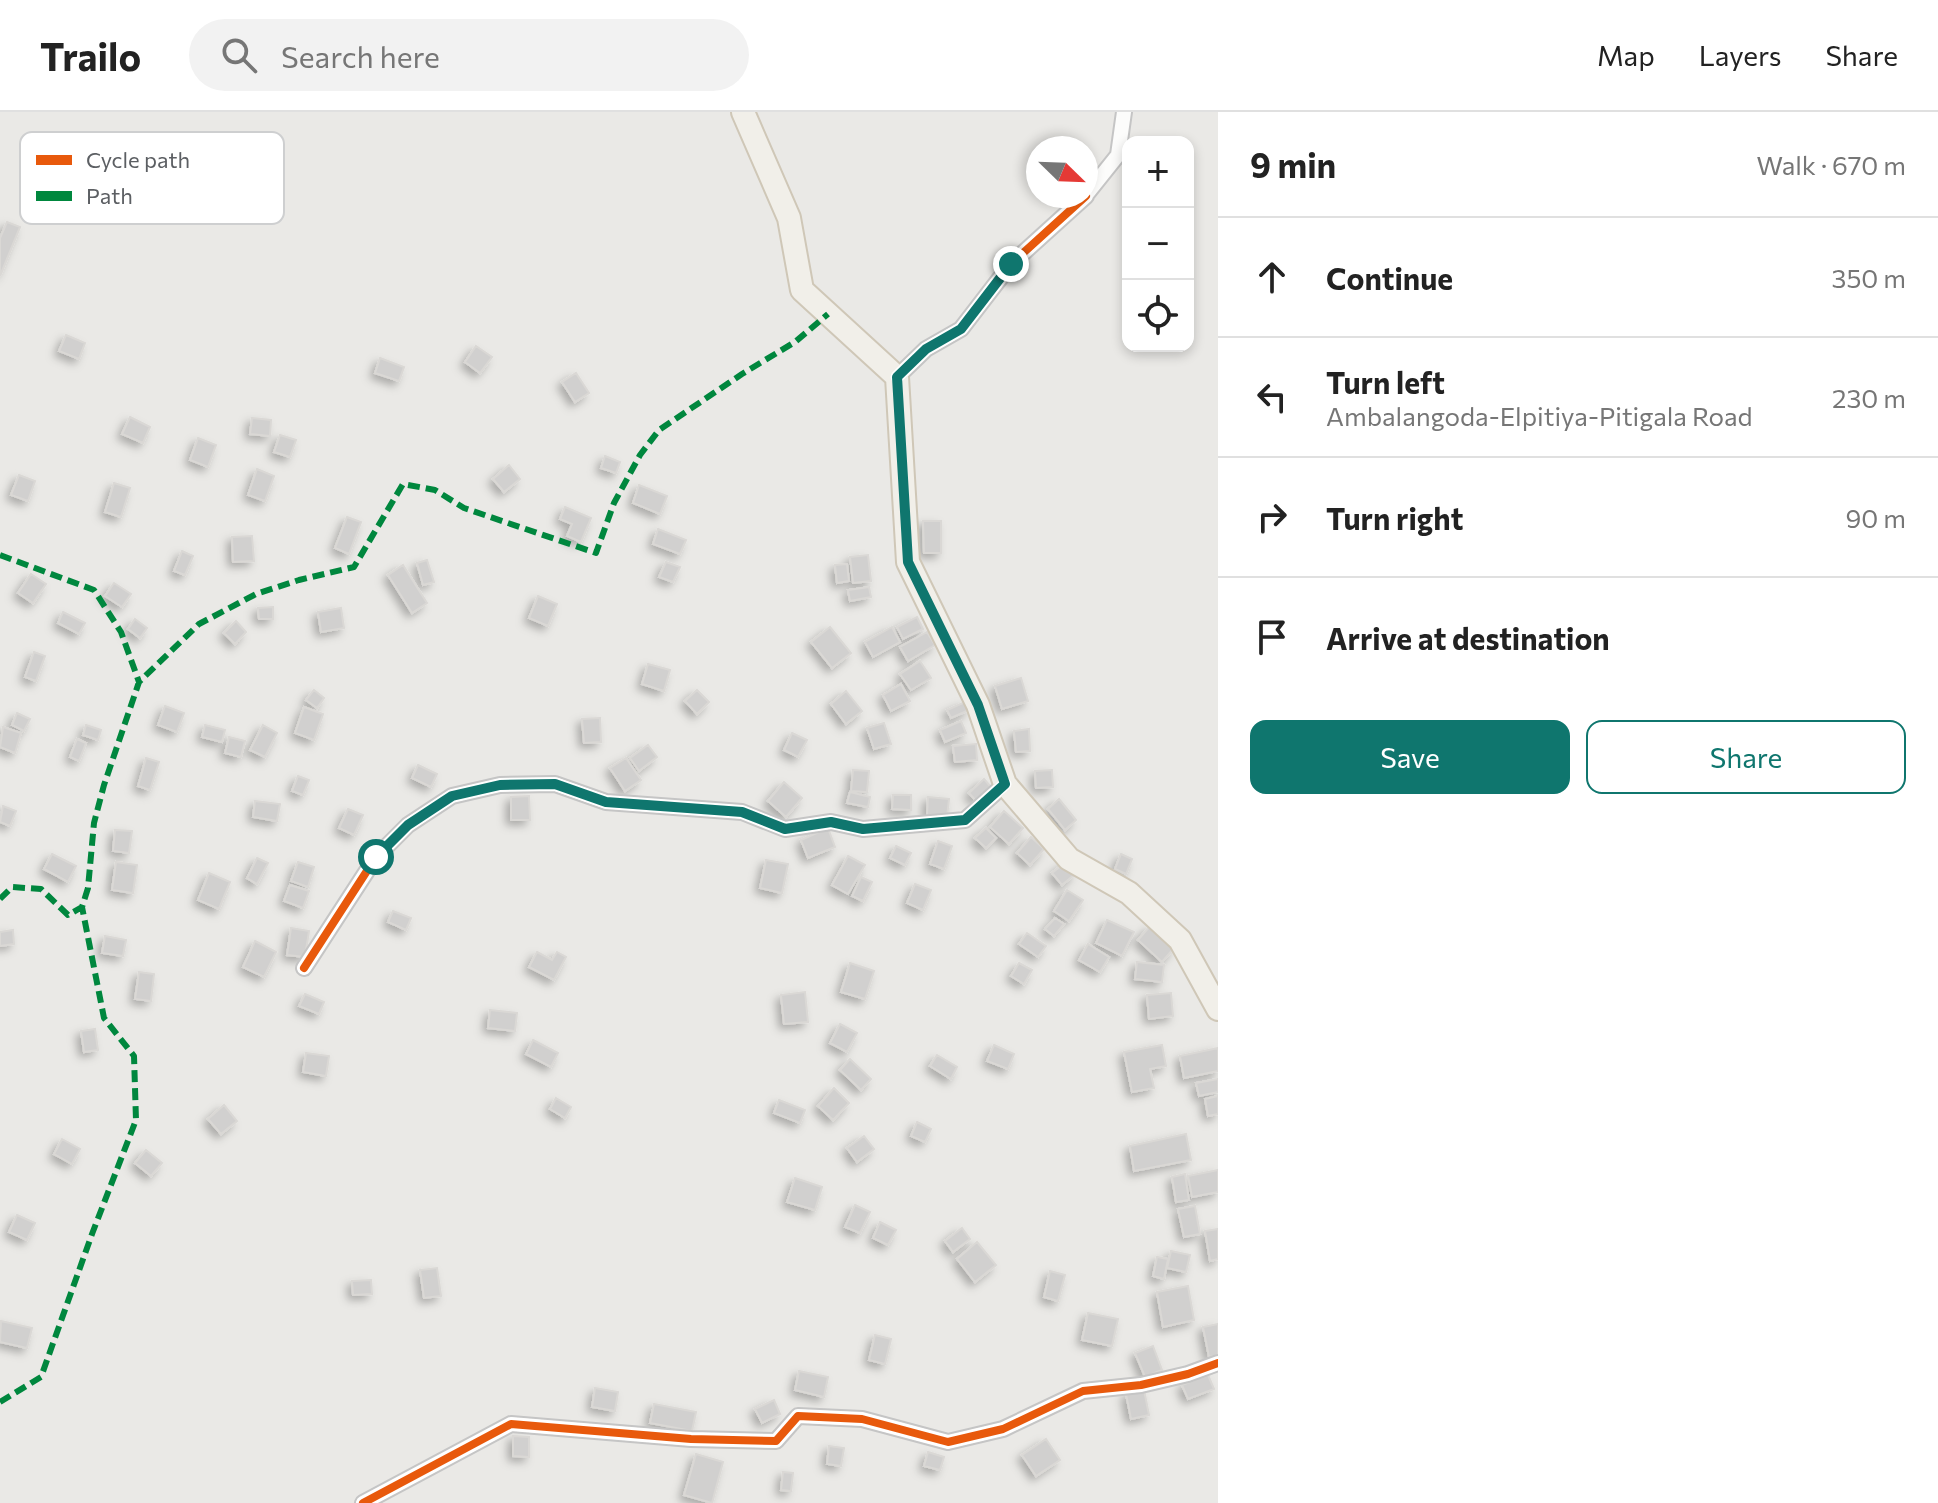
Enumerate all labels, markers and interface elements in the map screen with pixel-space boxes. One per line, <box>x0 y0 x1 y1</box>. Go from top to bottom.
search box <box>189 19 749 91</box>
text: Trailo <box>40 32 141 79</box>
icon: search <box>217 33 261 77</box>
text: Search here <box>281 37 440 74</box>
text: Map <box>1597 38 1655 72</box>
text: Layers <box>1699 38 1781 72</box>
text: Share <box>1825 38 1898 72</box>
legend <box>20 132 284 224</box>
north arrow <box>1026 136 1098 208</box>
map controls <box>1122 136 1194 352</box>
button: + <box>1122 136 1194 208</box>
text: 9 min <box>1250 143 1336 185</box>
text: Cycle path <box>86 146 190 173</box>
text: Walk · 670 m <box>1757 149 1906 180</box>
text: Path <box>86 182 133 209</box>
button: − <box>1122 208 1194 280</box>
route end <box>993 246 1029 282</box>
icon: ahead <box>1250 255 1294 299</box>
text: Continue <box>1326 259 1453 296</box>
text: 350 m <box>1832 262 1906 293</box>
button: locate <box>1122 280 1194 352</box>
text: Turn left <box>1326 363 1445 400</box>
icon: left <box>1250 375 1294 419</box>
text: 230 m <box>1832 382 1906 413</box>
text: Ambalangoda-Elpitiya-Pitigala Road <box>1326 400 1753 431</box>
icon: right <box>1250 495 1294 539</box>
text: Turn right <box>1326 499 1463 536</box>
text: 90 m <box>1846 502 1906 533</box>
icon: arrive <box>1250 615 1294 659</box>
text: Arrive at destination <box>1326 619 1610 656</box>
button: Save <box>1250 720 1570 794</box>
button: Share <box>1586 720 1906 794</box>
route start <box>358 839 394 875</box>

